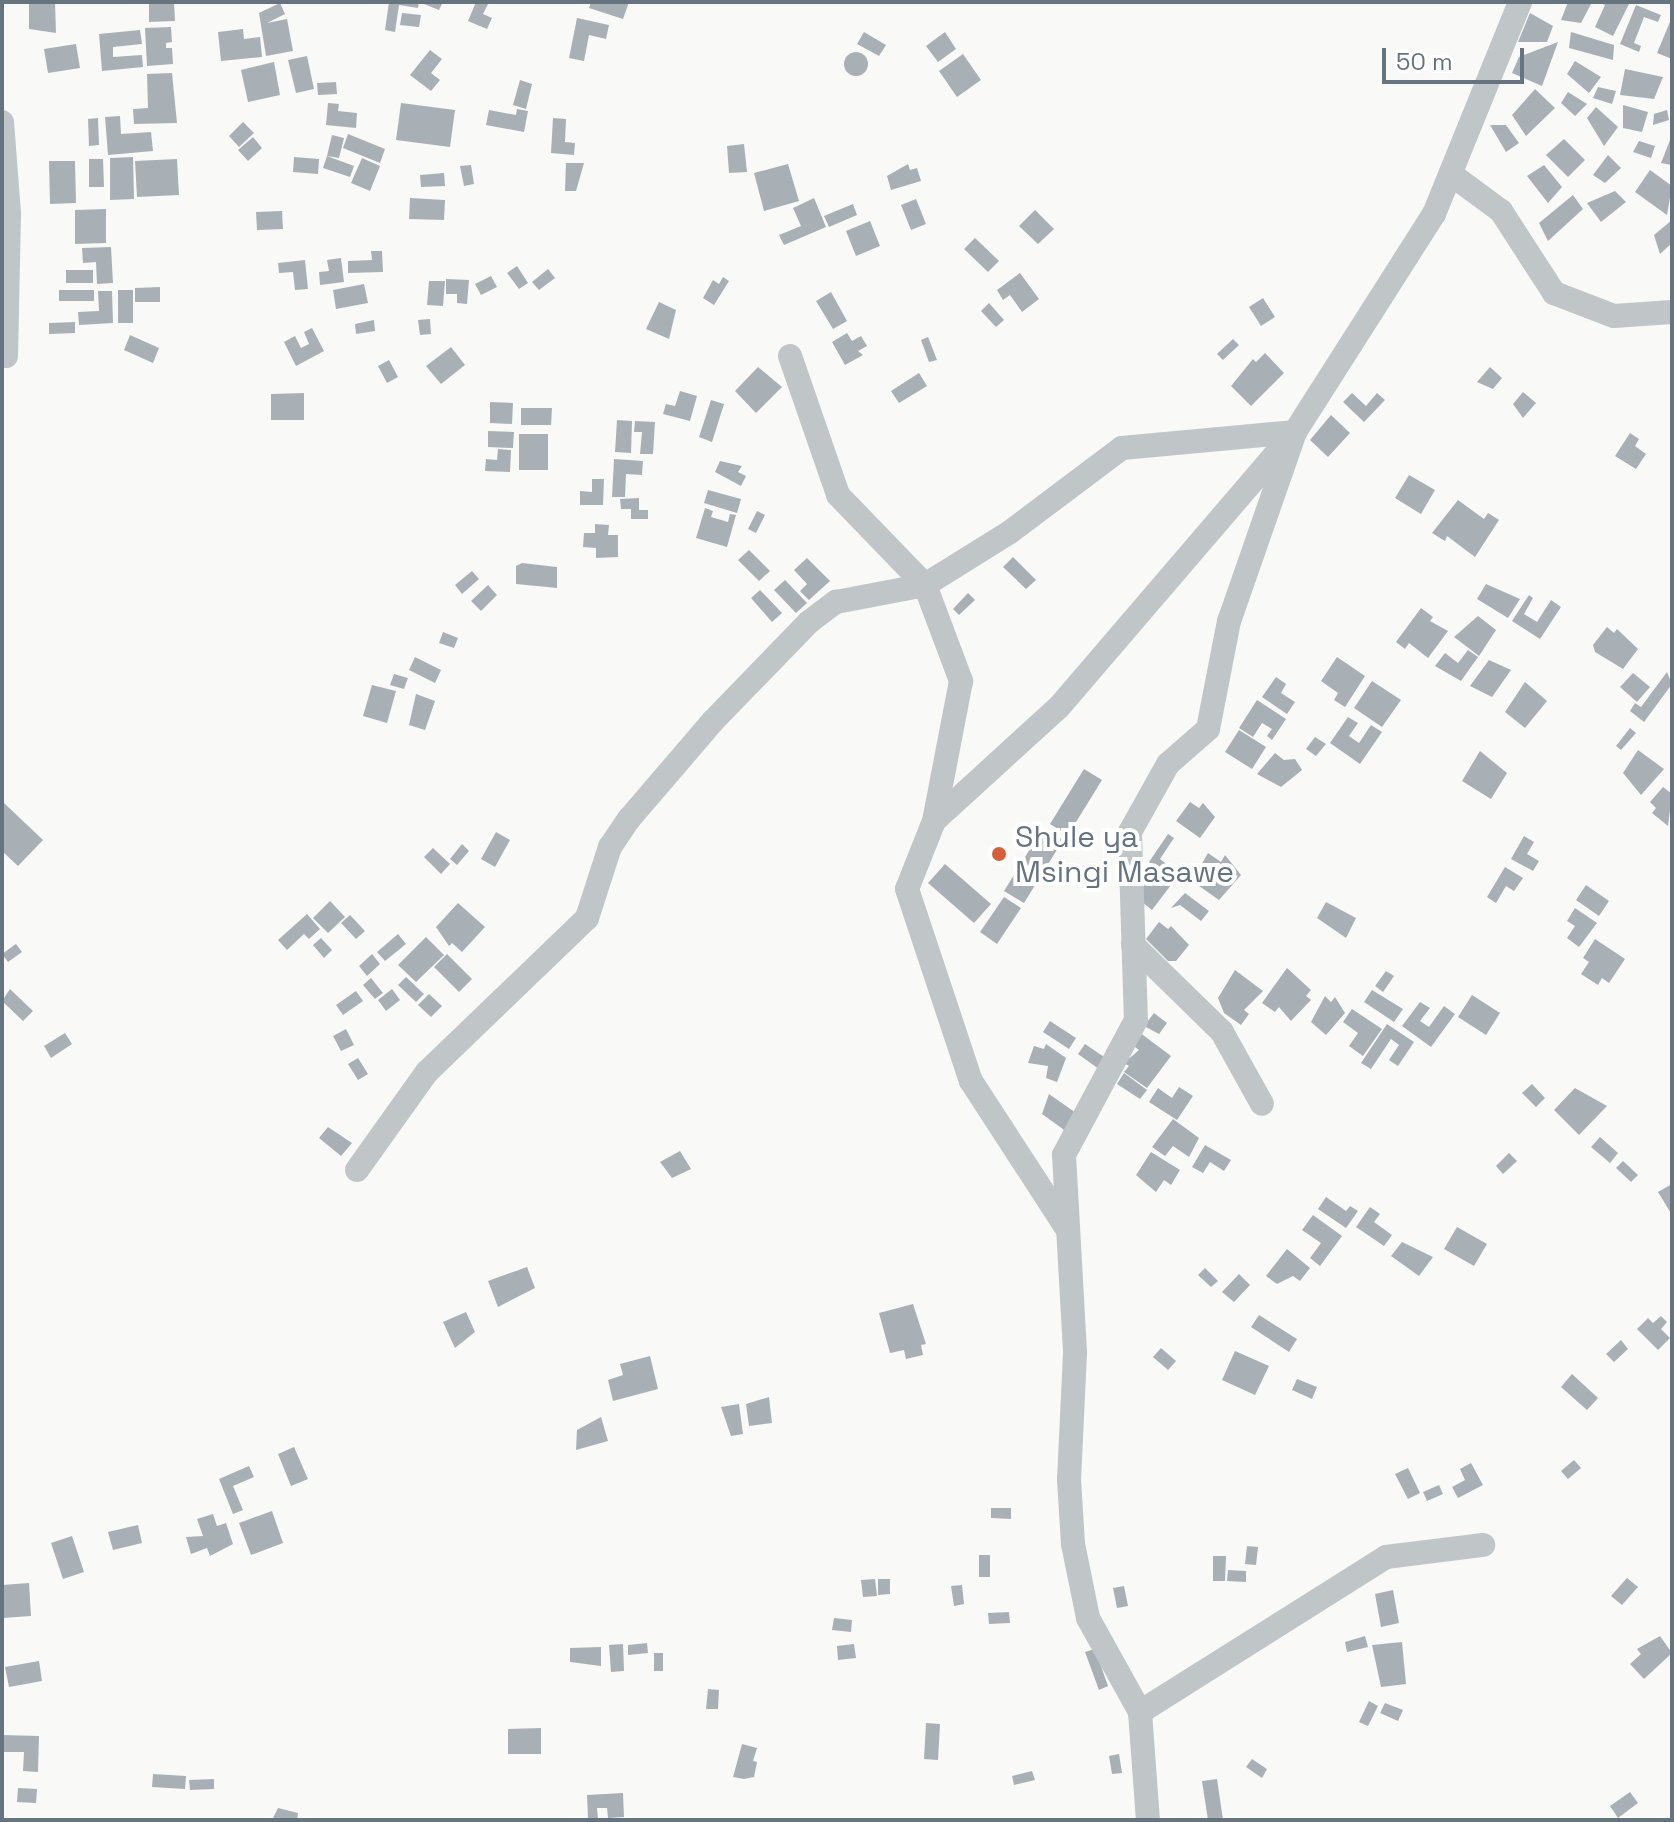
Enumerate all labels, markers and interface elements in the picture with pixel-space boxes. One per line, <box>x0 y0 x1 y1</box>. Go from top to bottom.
scale bar <box>1386 32 1528 82</box>
text: 50 m <box>1396 46 1453 77</box>
place label: Shule ya Msingi Masawe <box>1015 819 1234 890</box>
marker: Shule ya Msingi Masawe <box>990 845 1008 863</box>

